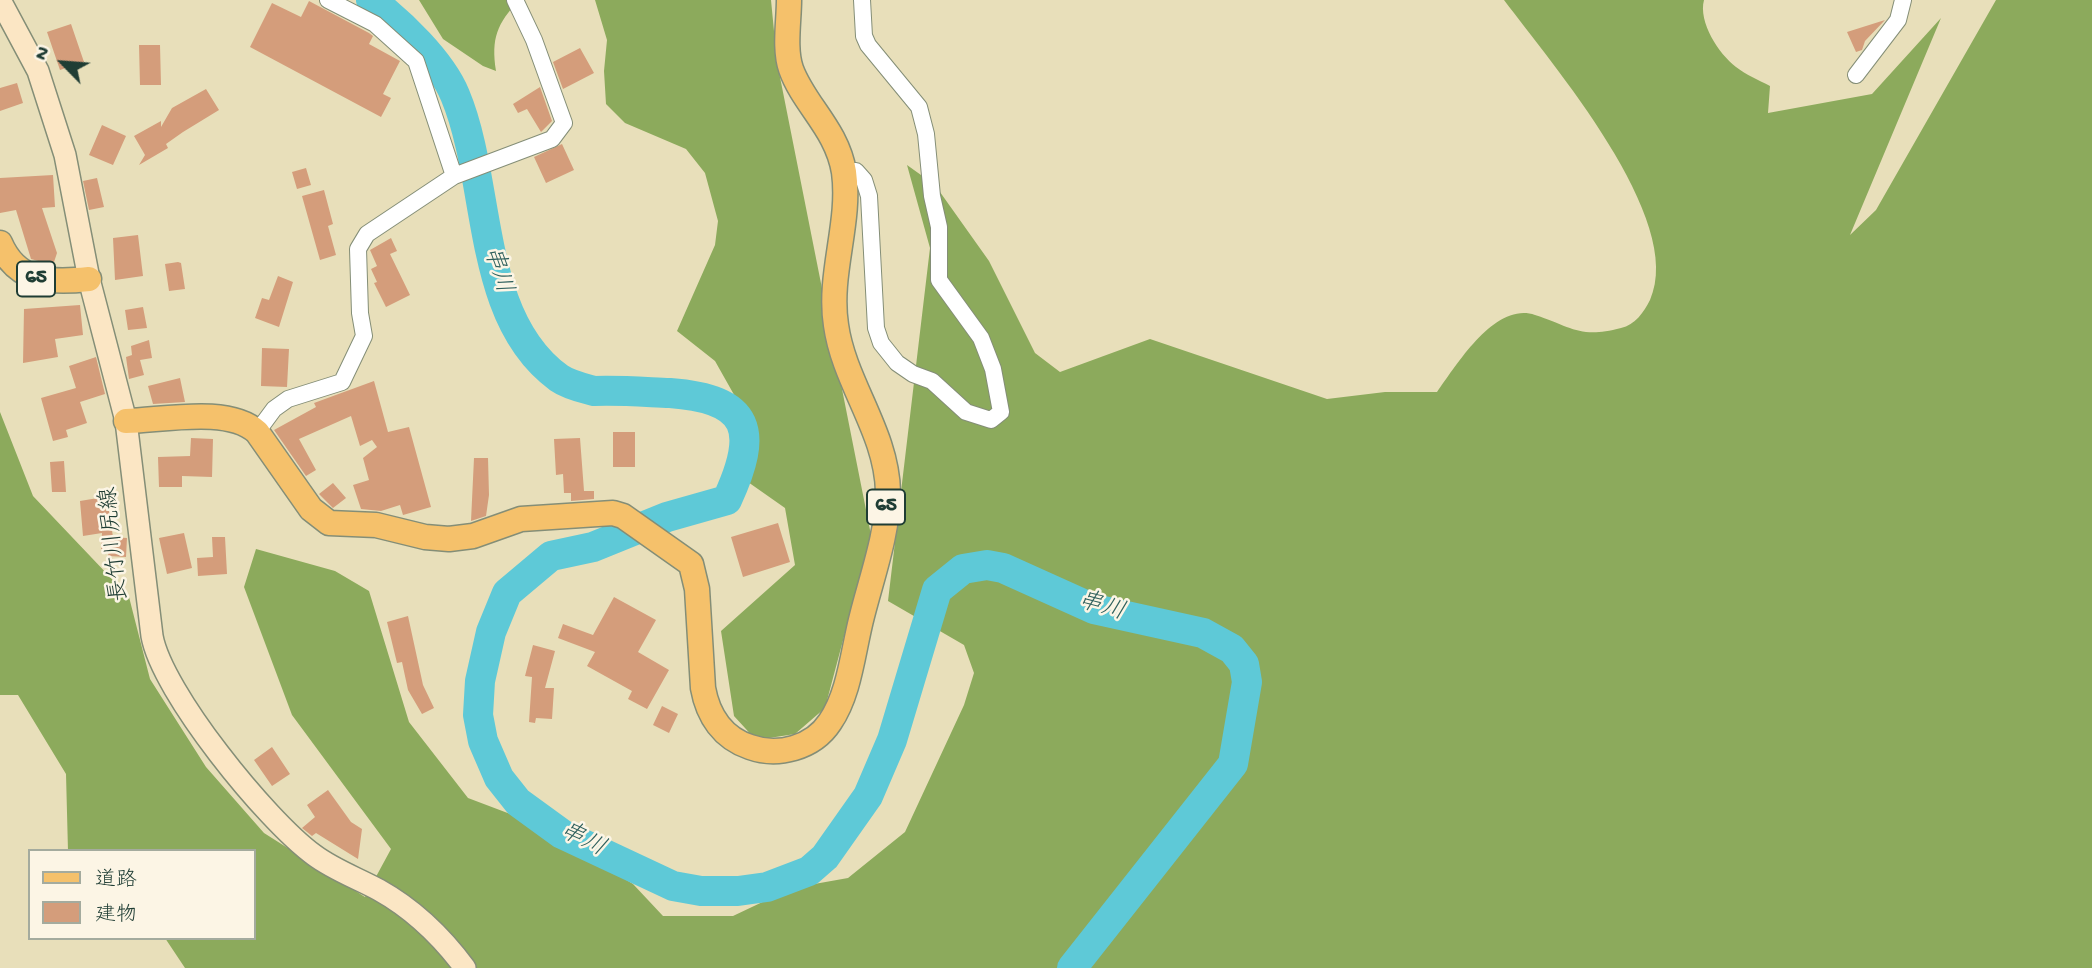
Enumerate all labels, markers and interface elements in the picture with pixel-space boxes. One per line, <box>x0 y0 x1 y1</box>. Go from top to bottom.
north arrow <box>28 28 98 98</box>
text: N <box>30 43 57 64</box>
water label: 串川 <box>475 243 517 297</box>
road number: 65 <box>17 262 55 296</box>
street label: 長竹川尻線 <box>96 485 136 603</box>
road number: 65 <box>867 490 905 524</box>
water label: 串川 <box>1074 587 1128 629</box>
water label: 串川 <box>554 817 610 865</box>
legend <box>28 849 256 940</box>
text: 道路 <box>95 869 137 894</box>
text: 建物 <box>95 904 137 929</box>

